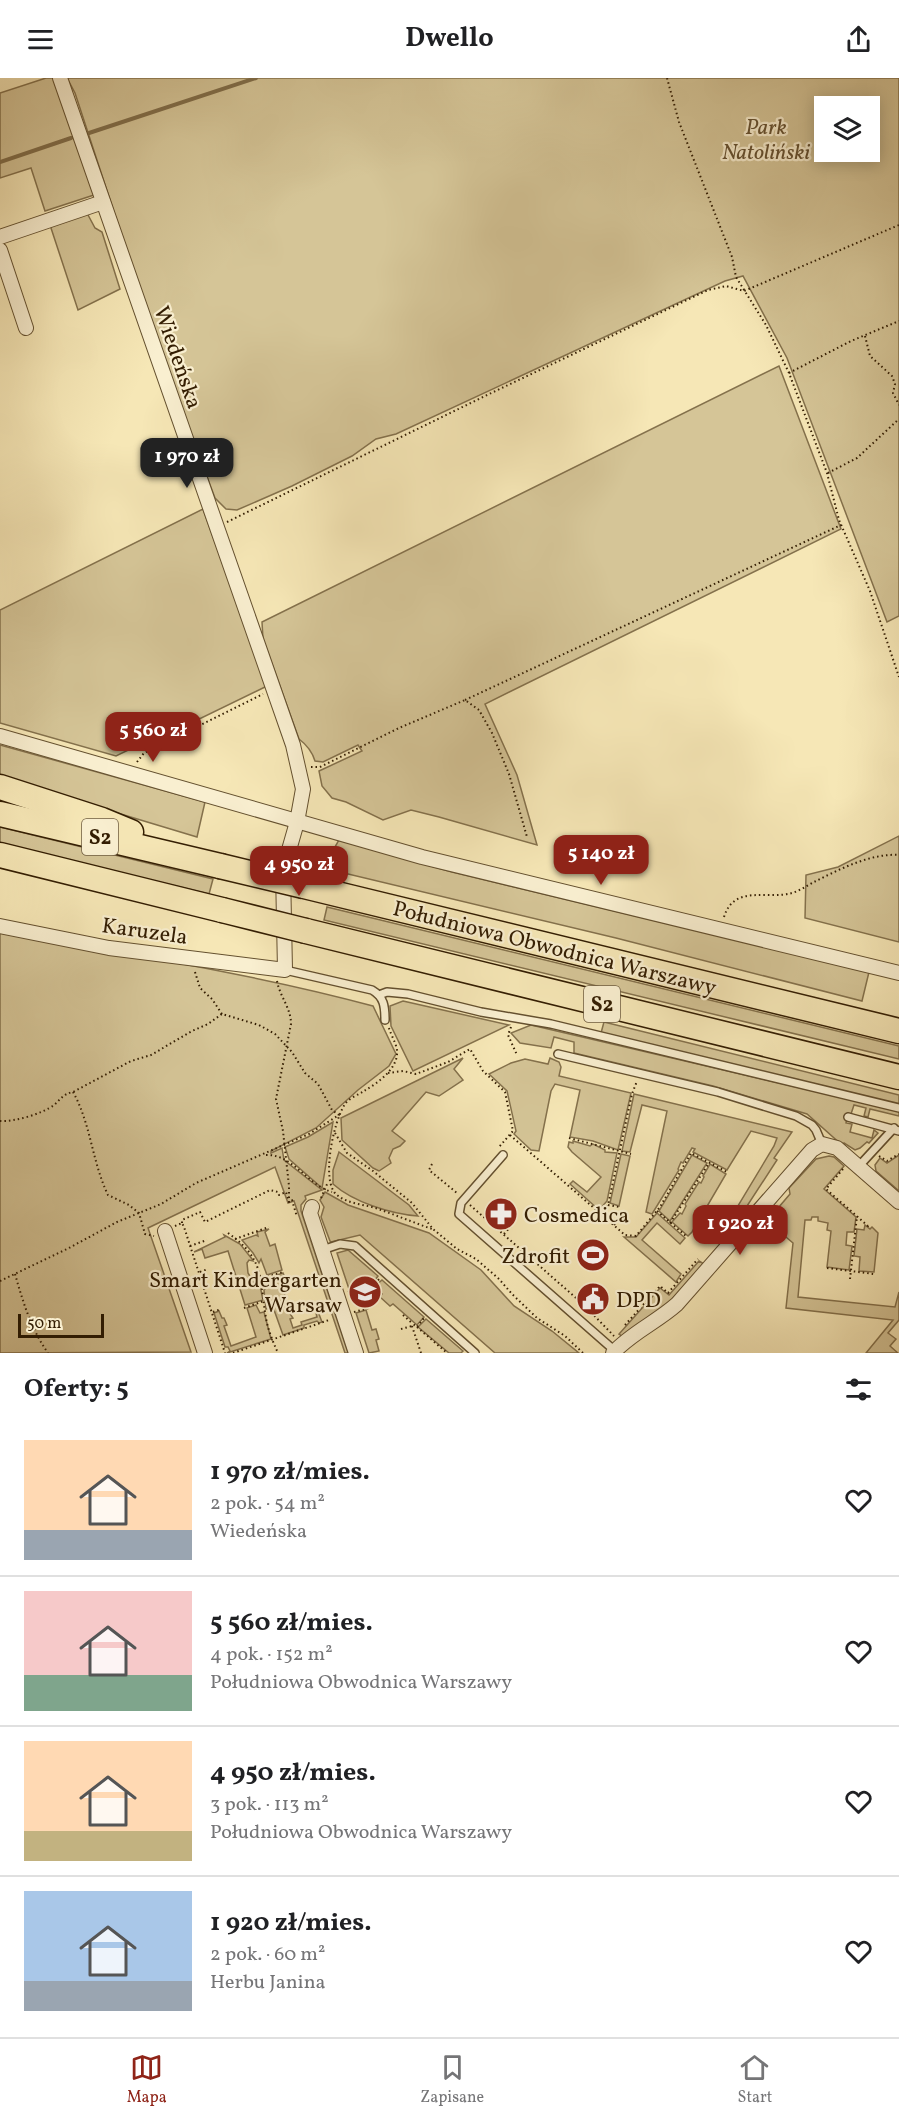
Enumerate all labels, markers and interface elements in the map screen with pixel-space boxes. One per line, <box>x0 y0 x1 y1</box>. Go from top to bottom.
text: Dwello <box>405 20 494 58</box>
icon: menu <box>24 23 57 56</box>
icon: share <box>842 23 875 56</box>
map controls <box>814 96 880 162</box>
button: layers <box>814 96 880 162</box>
park label: Park Natoliński <box>722 113 811 169</box>
street label: Wiedeńska <box>145 302 209 413</box>
pin: 1 970 zł <box>125 438 249 489</box>
text: 1 970 zł <box>154 443 220 471</box>
pin: 5 560 zł <box>91 712 215 763</box>
text: 5 560 zł <box>119 717 187 745</box>
road number: S2 <box>82 819 118 855</box>
pin: 5 140 zł <box>539 835 663 886</box>
text: 5 140 zł <box>568 840 634 868</box>
pin: 4 950 zł <box>237 846 361 897</box>
text: 4 950 zł <box>264 851 334 879</box>
street label: Południowa Obwodnica Warszawy <box>389 894 719 1005</box>
street label: Karuzela <box>100 911 190 954</box>
road number: S2 <box>584 986 620 1022</box>
pharmacy icon: Cosmedica <box>483 1196 519 1232</box>
place label: Cosmedica <box>524 1201 629 1232</box>
pin: 1 920 zł <box>678 1205 802 1256</box>
text: 1 920 zł <box>707 1210 773 1238</box>
sports icon: Zdrofit <box>575 1237 611 1273</box>
place label: Zdrofit <box>501 1242 570 1273</box>
place label: Smart Kindergarten Warsaw <box>149 1266 342 1322</box>
school or university icon: Smart Kindergarten Warsaw <box>347 1274 383 1310</box>
public building icon: DPD <box>575 1281 611 1317</box>
place label: DPD <box>616 1286 661 1317</box>
scale bar <box>18 1311 104 1338</box>
text: 50 m <box>27 1313 61 1335</box>
text: Oferty: 5 <box>24 1371 129 1407</box>
icon: filters <box>842 1373 875 1406</box>
text: 1 970 zł/mies. <box>210 1454 370 1490</box>
icon: home <box>72 1464 144 1536</box>
icon: heart <box>842 1484 875 1517</box>
text: 2 pok. · 54 m² <box>210 1490 325 1518</box>
text: Wiedeńska <box>210 1518 307 1546</box>
text: 5 560 zł/mies. <box>210 1605 373 1641</box>
icon: home <box>72 1615 144 1687</box>
icon: heart <box>842 1635 875 1668</box>
text: 4 pok. · 152 m² <box>210 1641 333 1669</box>
text: Południowa Obwodnica Warszawy <box>210 1669 512 1697</box>
text: 4 950 zł/mies. <box>210 1755 376 1791</box>
icon: home <box>72 1765 144 1837</box>
icon: heart <box>842 1785 875 1818</box>
text: 3 pok. · 113 m² <box>210 1791 329 1819</box>
text: Południowa Obwodnica Warszawy <box>210 1819 512 1847</box>
text: 1 920 zł/mies. <box>210 1905 372 1941</box>
icon: home <box>72 1915 144 1987</box>
icon: heart <box>842 1935 875 1968</box>
text: 2 pok. · 60 m² <box>210 1941 325 1969</box>
text: Herbu Janina <box>210 1969 326 1997</box>
tab: Mapa <box>127 2051 167 2109</box>
tab: Zapisane <box>420 2051 484 2109</box>
tab: Start <box>738 2051 772 2109</box>

